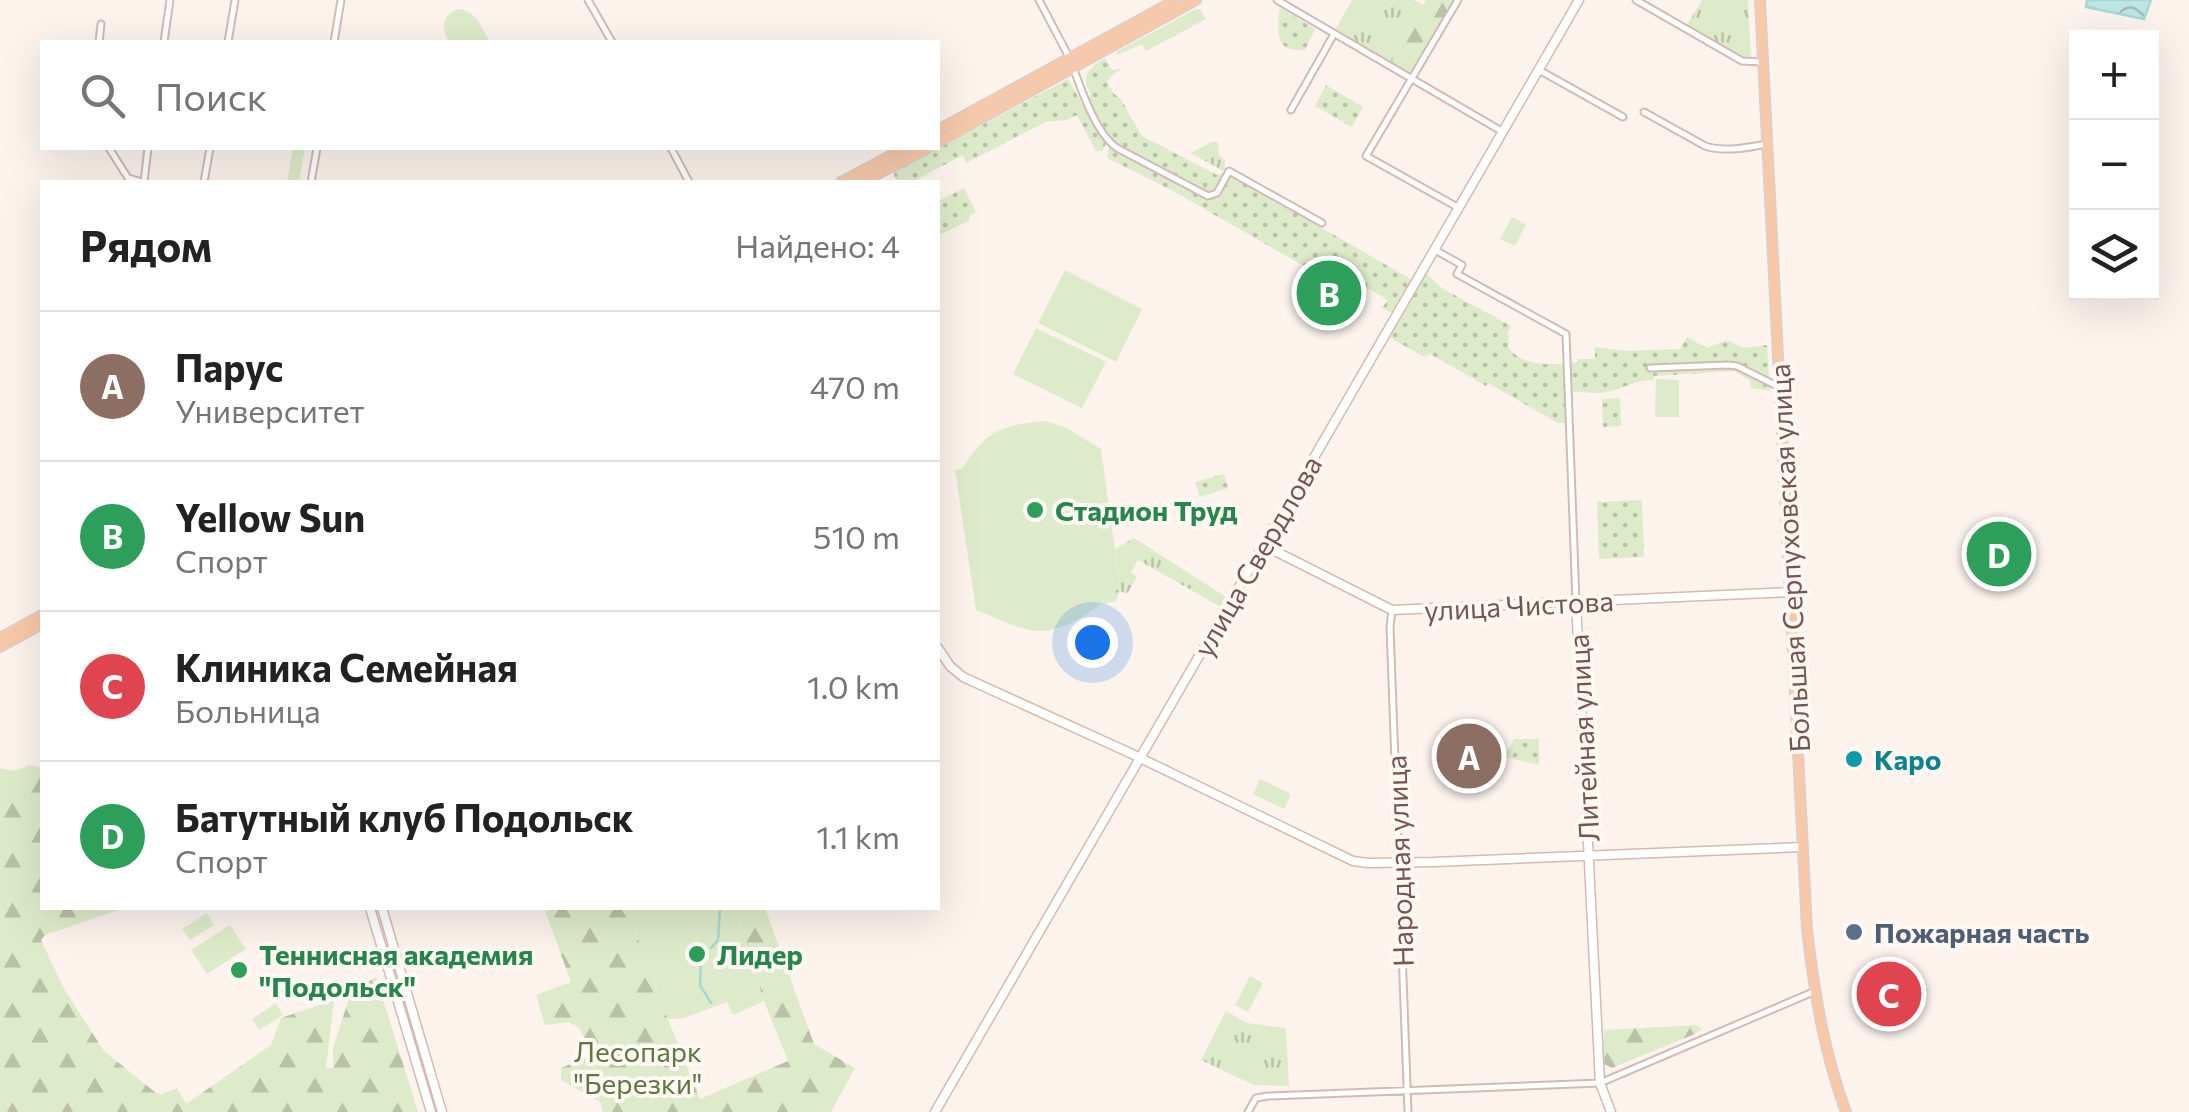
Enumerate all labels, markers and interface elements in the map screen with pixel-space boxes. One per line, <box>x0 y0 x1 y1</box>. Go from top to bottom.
map controls <box>2069 30 2159 300</box>
button: + <box>2069 30 2159 120</box>
search box <box>40 40 940 150</box>
icon: search <box>75 68 130 123</box>
text: Поиск <box>155 72 267 119</box>
button: − <box>2069 120 2159 210</box>
button: layers <box>2069 210 2159 300</box>
text: Рядом <box>80 219 212 271</box>
text: Найдено: 4 <box>735 225 900 265</box>
pin: B <box>1296 256 1362 330</box>
text: Парус <box>175 343 283 390</box>
street label: Большая Серпуховская улица <box>1762 363 1816 753</box>
text: A <box>101 366 124 406</box>
text: 470 m <box>810 366 900 406</box>
text: Университет <box>175 390 365 430</box>
street label: улица Свердлова <box>1186 449 1328 663</box>
text: Yellow Sun <box>175 493 365 540</box>
place label: Стадион Труд <box>1055 493 1237 527</box>
marker: Стадион Труд <box>1024 499 1046 521</box>
text: B <box>102 516 123 556</box>
text: 510 m <box>813 516 900 556</box>
pin: D <box>1966 516 2032 592</box>
text: Спорт <box>175 540 268 580</box>
street label: улица Чистова <box>1423 583 1615 627</box>
your location <box>1067 617 1118 668</box>
street label: Литейная улица <box>1561 633 1605 843</box>
text: Клиника Семейная <box>175 643 518 690</box>
text: C <box>102 666 123 706</box>
text: 1.0 km <box>807 666 900 706</box>
text: Больница <box>175 690 321 730</box>
pin: A <box>1436 718 1502 794</box>
place label: Каро <box>1874 742 1941 776</box>
marker: Каро <box>1843 748 1865 770</box>
street label: Народная улица <box>1378 755 1420 967</box>
text: Батутный клуб Подольск <box>175 793 633 840</box>
text: D <box>101 816 124 856</box>
text: 1.1 km <box>816 816 900 856</box>
text: Спорт <box>175 840 268 880</box>
place label: Пожарная часть <box>1874 915 2090 949</box>
marker: Пожарная часть <box>1843 921 1865 943</box>
place label: Теннисная академия "Подольск" <box>259 937 533 1003</box>
place label: Лидер <box>717 937 803 971</box>
marker: Лидер <box>686 943 708 965</box>
pin: C <box>1856 956 1922 1032</box>
marker: Теннисная академия "Подольск" <box>228 959 250 981</box>
park label: Лесопарк "Березки" <box>574 1034 702 1100</box>

